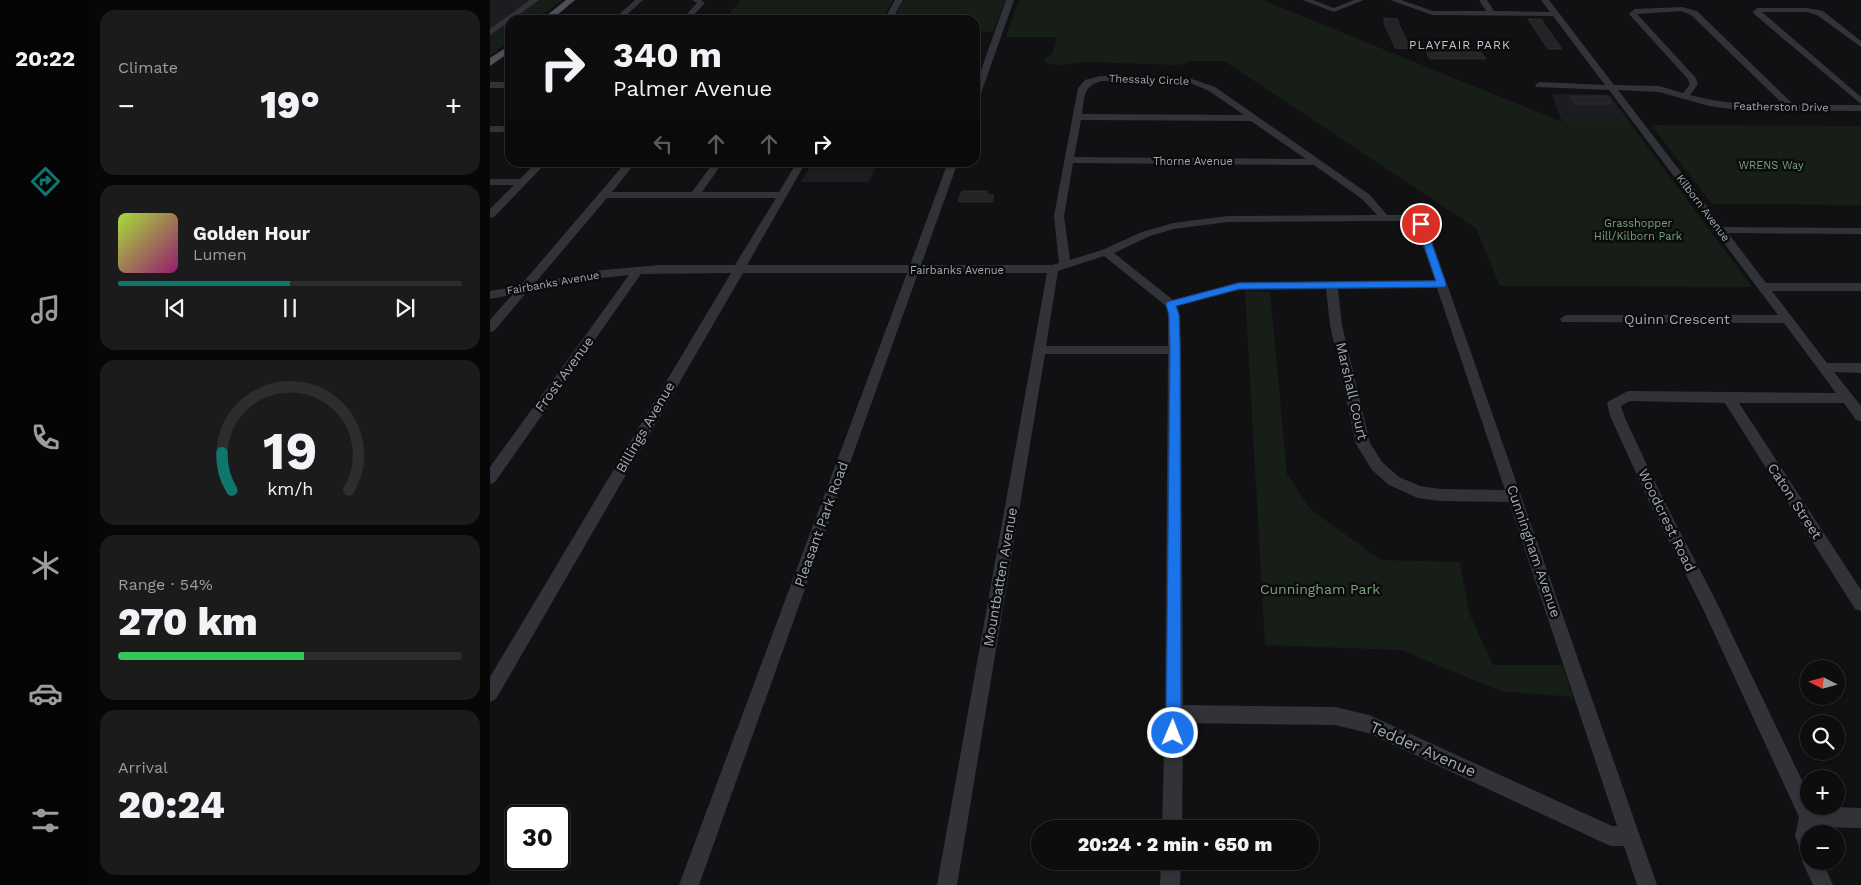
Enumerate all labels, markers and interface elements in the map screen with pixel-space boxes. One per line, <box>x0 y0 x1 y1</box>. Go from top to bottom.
text: 340 m <box>613 34 722 76</box>
icon: right <box>530 35 595 100</box>
district label: PLAYFAIR PARK <box>1409 38 1511 52</box>
text: 20:22 <box>15 46 75 71</box>
text: Climate <box>118 58 178 77</box>
street label: Thessaly Circle <box>1109 72 1189 88</box>
text: Palmer Avenue <box>613 76 772 101</box>
text: 19° <box>260 83 320 127</box>
text: − <box>118 89 135 122</box>
text: + <box>445 89 462 122</box>
street label: Featherston Drive <box>1733 100 1829 114</box>
icon: left <box>649 130 677 158</box>
icon: ahead <box>702 130 730 158</box>
icon: ahead <box>755 130 783 158</box>
icon: right <box>808 130 836 158</box>
street label: Thorne Avenue <box>1153 155 1233 168</box>
park label: WRENS Way <box>1738 159 1804 172</box>
icon: directions <box>28 164 63 199</box>
street label: Kilborn Avenue <box>1674 172 1732 244</box>
pin <box>1400 203 1442 245</box>
icon: arrive <box>1407 210 1435 238</box>
park label: Grasshopper Hill/Kilborn Park <box>1594 217 1682 243</box>
text: Golden Hour <box>193 222 310 245</box>
text: Lumen <box>193 245 247 264</box>
street label: Fairbanks Avenue <box>910 264 1004 277</box>
street label: Fairbanks Avenue <box>506 268 600 298</box>
icon: music <box>28 292 63 327</box>
icon: previous <box>161 294 189 322</box>
icon: pause <box>276 294 304 322</box>
icon: next <box>391 294 419 322</box>
street label: Quinn Crescent <box>1624 311 1730 327</box>
street label: Frost Avenue <box>531 333 597 415</box>
street label: Marshall Court <box>1333 341 1371 442</box>
street label: Billings Avenue <box>612 379 678 475</box>
icon: phone <box>28 420 63 455</box>
text: 19 <box>263 421 317 482</box>
street label: Pleasant Park Road <box>791 459 851 589</box>
street label: Caton Street <box>1765 460 1825 542</box>
street label: Woodcrest Road <box>1635 466 1699 574</box>
text: km/h <box>267 478 313 499</box>
street label: Cunningham Avenue <box>1504 483 1564 619</box>
street label: Mountbatten Avenue <box>980 506 1020 648</box>
icon: climate <box>28 548 63 583</box>
text: Range · 54% <box>118 575 213 594</box>
park label: Cunningham Park <box>1260 581 1380 597</box>
text: 270 km <box>118 600 258 644</box>
north arrow <box>1800 660 1845 705</box>
map controls <box>1800 660 1845 870</box>
icon: car <box>28 676 63 711</box>
position arrow <box>1146 706 1198 758</box>
button: search <box>1800 715 1845 760</box>
street label: Tedder Avenue <box>1367 717 1479 781</box>
text: Arrival <box>118 758 168 777</box>
button: + <box>1800 770 1845 815</box>
text: 20:24 <box>118 783 225 827</box>
icon: filters <box>28 803 63 838</box>
speed limit sign: 30 <box>505 805 570 870</box>
button: − <box>1800 825 1845 870</box>
text: 20:24 · 2 min · 650 m <box>1078 833 1272 856</box>

